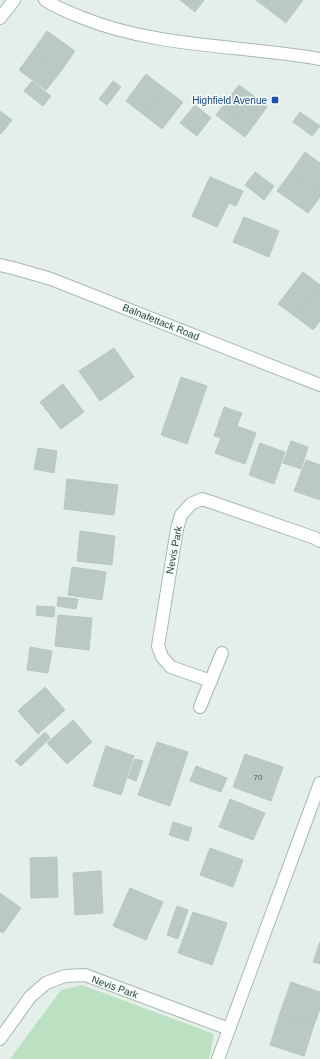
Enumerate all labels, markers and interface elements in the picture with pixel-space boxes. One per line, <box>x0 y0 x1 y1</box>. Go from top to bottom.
place label: Highfield Avenue <box>192 95 267 106</box>
marker: Highfield Avenue <box>270 95 280 105</box>
street label: Balnafettack Road <box>121 302 201 342</box>
street label: Nevis Park <box>164 524 184 575</box>
house number: 70 <box>254 773 263 782</box>
street label: Nevis Park <box>90 974 141 1001</box>

